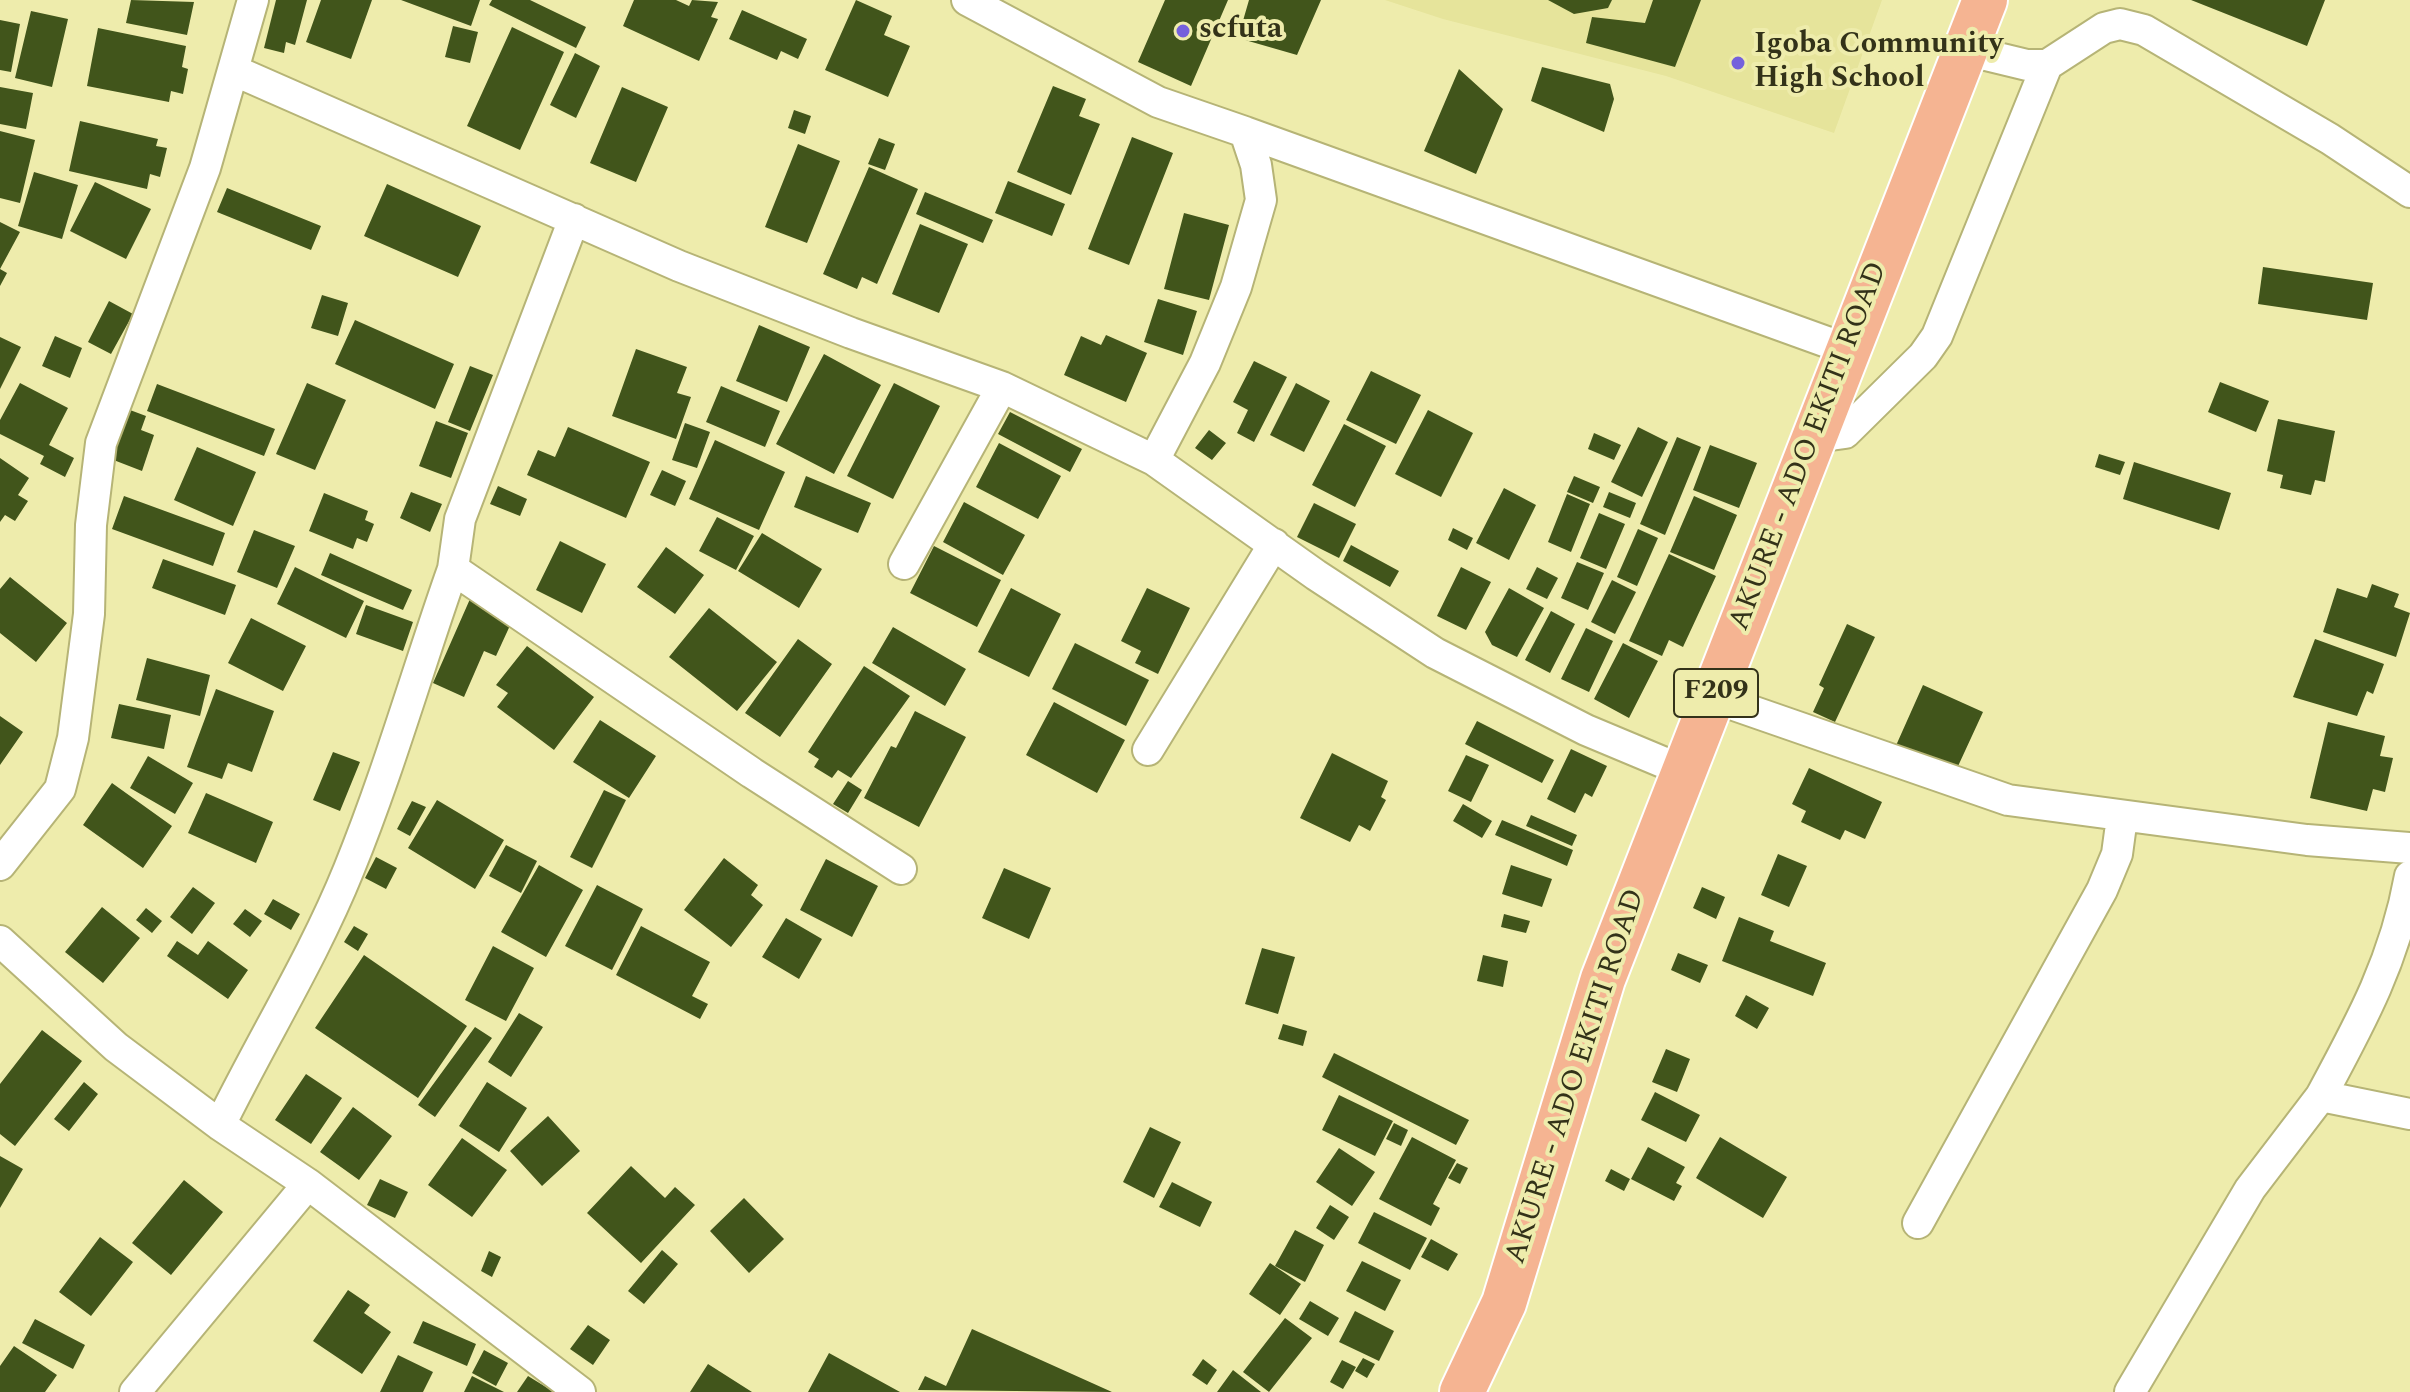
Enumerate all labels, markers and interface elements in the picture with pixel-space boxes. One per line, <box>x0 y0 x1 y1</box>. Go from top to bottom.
place label: scfuta <box>1199 13 1282 49</box>
marker: scfuta <box>1174 22 1192 40</box>
place label: Igoba Community High School <box>1754 28 2003 98</box>
marker: Igoba Community High School <box>1729 54 1747 72</box>
street label: AKURE - ADO EKITI ROAD <box>1723 258 1897 636</box>
road number: F209 <box>1674 669 1758 717</box>
street label: AKURE - ADO EKITI ROAD <box>1499 885 1655 1269</box>

